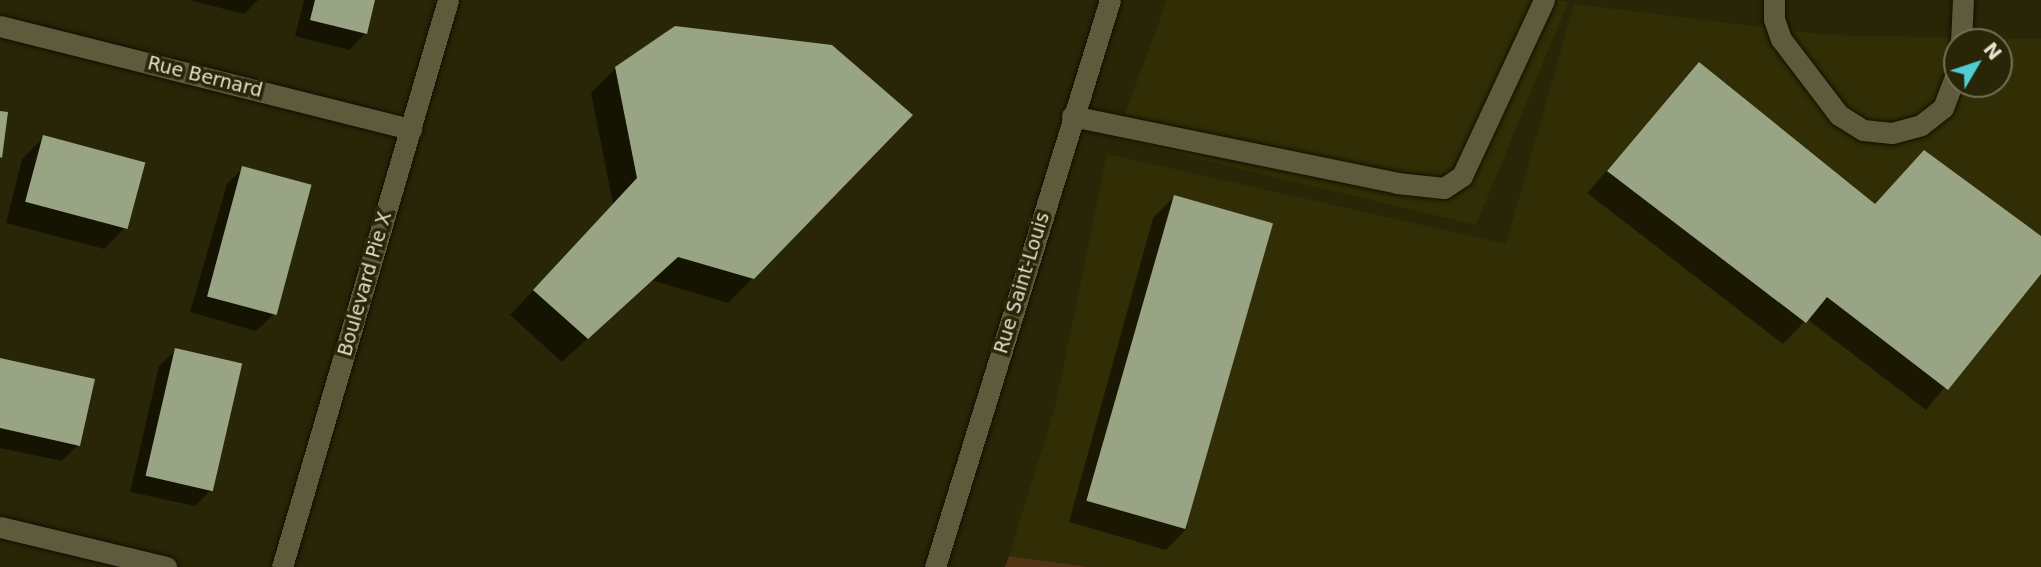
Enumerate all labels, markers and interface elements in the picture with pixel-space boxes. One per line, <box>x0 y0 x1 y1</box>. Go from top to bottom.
north arrow <box>1943 28 2013 98</box>
text: N <box>1979 38 2006 64</box>
street label: Rue Bernard <box>145 52 265 102</box>
street label: Boulevard Pie X <box>333 209 397 359</box>
street label: Rue Saint-Louis <box>990 210 1054 356</box>

